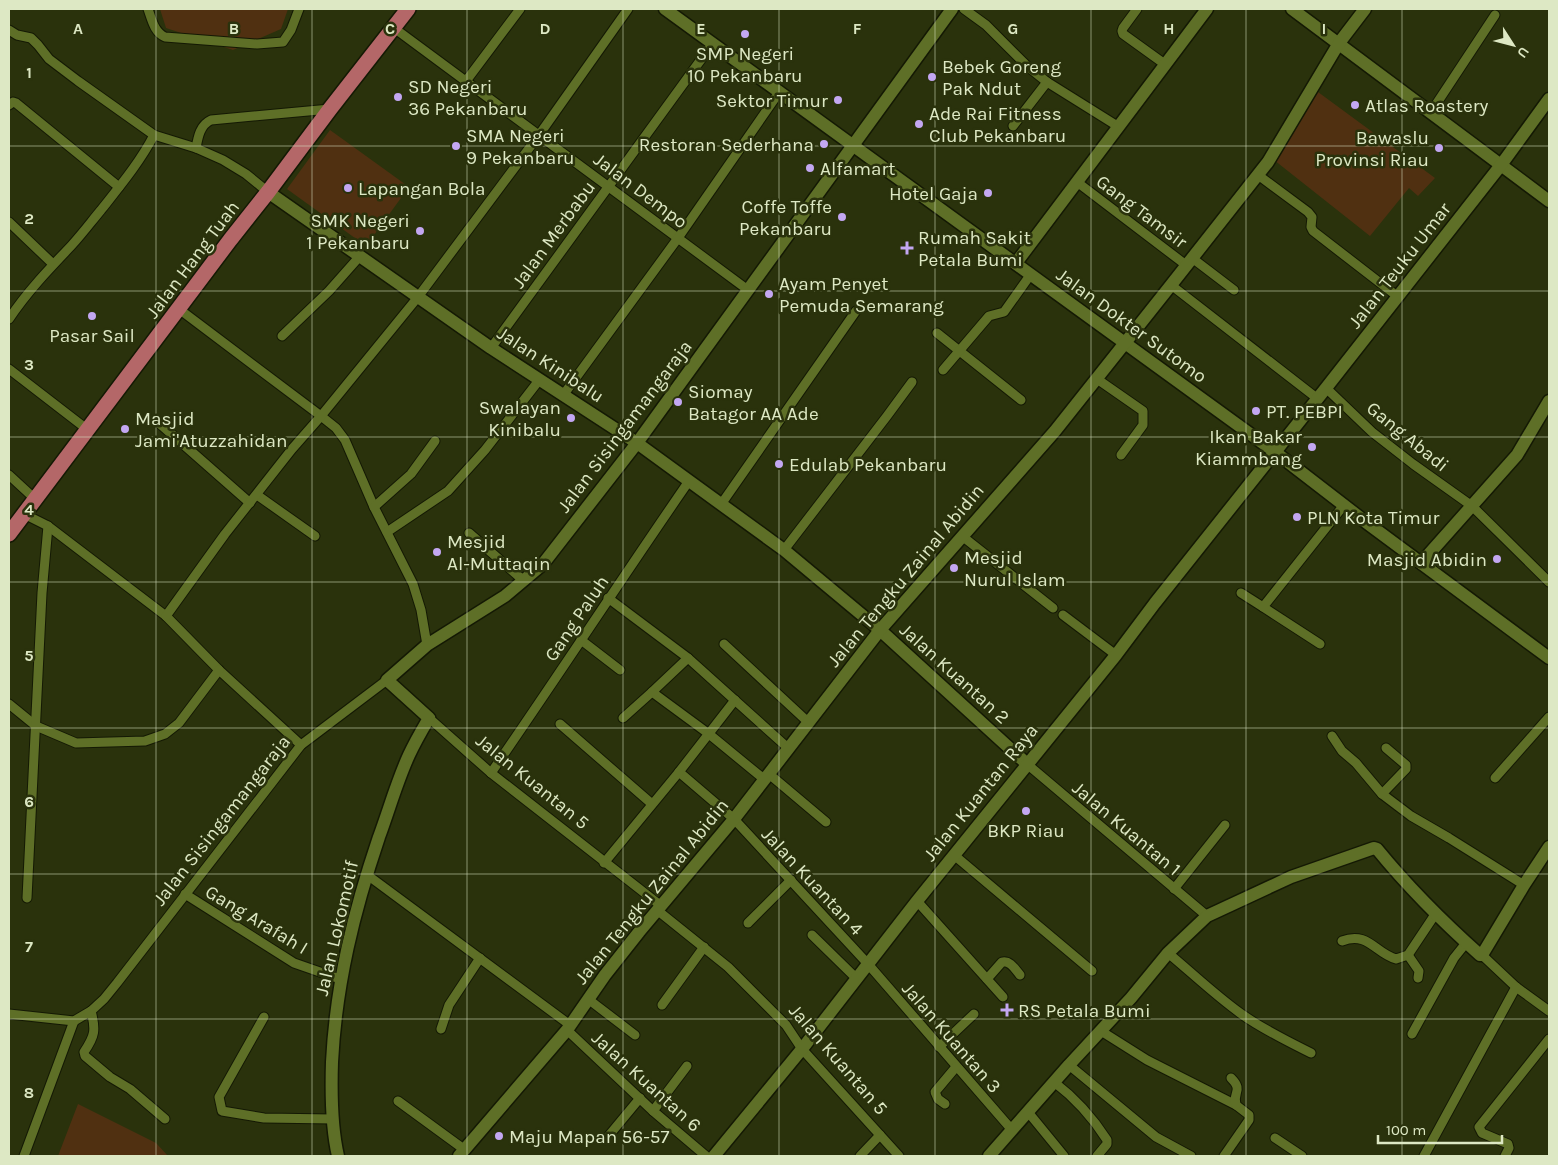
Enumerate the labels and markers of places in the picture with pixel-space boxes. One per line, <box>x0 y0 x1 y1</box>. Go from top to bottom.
marker: SMP Negeri 10 Pekanbaru <box>739 28 751 40</box>
place label: SMP Negeri 10 Pekanbaru <box>687 43 803 87</box>
place label: Bebek Goreng Pak Ndut <box>942 56 1062 100</box>
marker: Bebek Goreng Pak Ndut <box>926 71 938 83</box>
place label: SD Negeri 36 Pekanbaru <box>408 76 528 120</box>
place label: Sektor Timur <box>716 90 828 112</box>
marker: SD Negeri 36 Pekanbaru <box>392 91 404 103</box>
marker: Sektor Timur <box>832 94 844 106</box>
place label: Atlas Roastery <box>1365 95 1489 117</box>
marker: Atlas Roastery <box>1349 99 1361 111</box>
place label: Ade Rai Fitness Club Pekanbaru <box>929 103 1066 147</box>
marker: Ade Rai Fitness Club Pekanbaru <box>913 118 925 130</box>
place label: SMA Negeri 9 Pekanbaru <box>466 125 575 169</box>
place label: Bawaslu Provinsi Riau <box>1315 127 1429 171</box>
place label: Restoran Sederhana <box>639 134 814 156</box>
marker: Restoran Sederhana <box>818 138 830 150</box>
marker: SMA Negeri 9 Pekanbaru <box>450 140 462 152</box>
marker: Bawaslu Provinsi Riau <box>1433 142 1445 154</box>
place label: Alfamart <box>820 158 895 180</box>
marker: Alfamart <box>804 162 816 174</box>
place label: Lapangan Bola <box>358 178 486 200</box>
marker: Lapangan Bola <box>342 182 354 194</box>
place label: Hotel Gaja <box>889 183 978 205</box>
marker: Hotel Gaja <box>982 187 994 199</box>
place label: Coffe Toffe Pekanbaru <box>739 196 832 240</box>
place label: SMK Negeri 1 Pekanbaru <box>306 210 410 254</box>
marker: Coffe Toffe Pekanbaru <box>836 211 848 223</box>
marker: SMK Negeri 1 Pekanbaru <box>414 225 426 237</box>
place label: Rumah Sakit Petala Bumi <box>918 227 1031 271</box>
marker: Rumah Sakit Petala Bumi <box>900 241 914 255</box>
place label: Ayam Penyet Pemuda Semarang <box>779 273 944 317</box>
marker: Ayam Penyet Pemuda Semarang <box>763 288 775 300</box>
marker: Pasar Sail <box>86 310 98 322</box>
place label: Pasar Sail <box>49 325 135 347</box>
place label: Siomay Batagor AA Ade <box>688 381 819 425</box>
marker: Siomay Batagor AA Ade <box>672 396 684 408</box>
place label: Swalayan Kinibalu <box>479 397 561 441</box>
place label: PT. PEBPI <box>1266 401 1343 423</box>
marker: PT. PEBPI <box>1250 405 1262 417</box>
place label: Masjid Jami'Atuzzahidan <box>135 408 288 452</box>
marker: Swalayan Kinibalu <box>565 412 577 424</box>
marker: Masjid Jami'Atuzzahidan <box>119 423 131 435</box>
place label: Ikan Bakar Kiammbang <box>1195 426 1302 470</box>
marker: Ikan Bakar Kiammbang <box>1306 441 1318 453</box>
place label: Edulab Pekanbaru <box>789 454 947 476</box>
marker: Edulab Pekanbaru <box>773 458 785 470</box>
place label: PLN Kota Timur <box>1307 507 1439 529</box>
marker: PLN Kota Timur <box>1291 511 1303 523</box>
place label: Mesjid Al-Muttaqin <box>447 531 550 575</box>
marker: Mesjid Al-Muttaqin <box>431 546 443 558</box>
place label: Mesjid Nurul Islam <box>964 547 1066 591</box>
place label: Masjid Abidin <box>1367 549 1487 571</box>
marker: Masjid Abidin <box>1491 553 1503 565</box>
marker: Mesjid Nurul Islam <box>948 562 960 574</box>
marker: BKP Riau <box>1020 805 1032 817</box>
place label: BKP Riau <box>987 820 1065 842</box>
place label: RS Petala Bumi <box>1018 1000 1151 1022</box>
marker: RS Petala Bumi <box>1000 1003 1014 1017</box>
place label: Maju Mapan 56-57 <box>509 1126 670 1148</box>
marker: Maju Mapan 56-57 <box>493 1130 505 1142</box>

